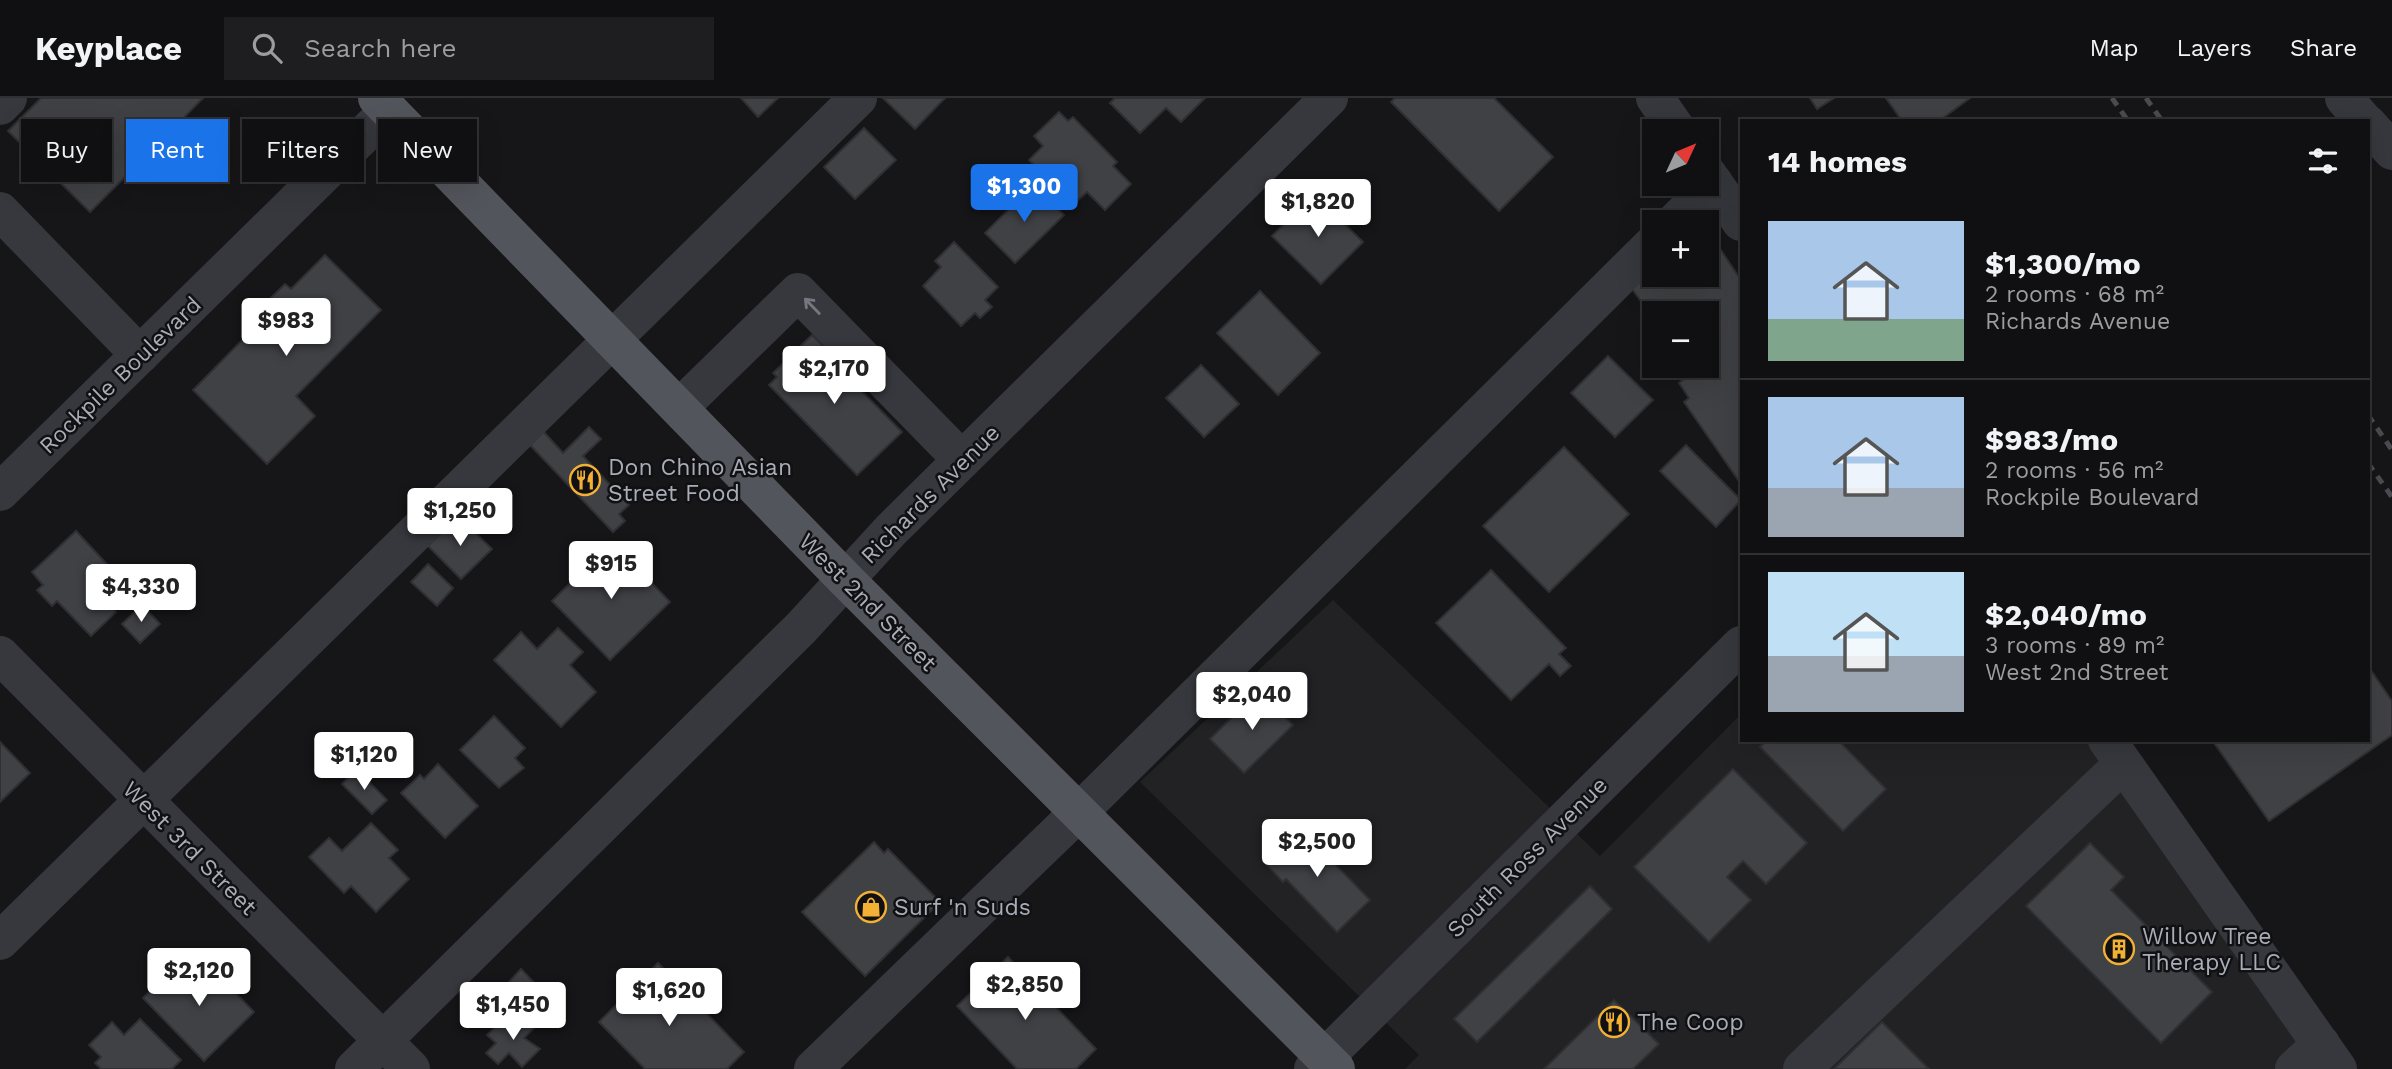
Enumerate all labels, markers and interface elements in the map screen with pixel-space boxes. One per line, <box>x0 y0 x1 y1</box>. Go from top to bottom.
search box <box>224 17 714 80</box>
text: Keyplace <box>35 29 182 68</box>
icon: search <box>248 29 286 67</box>
text: Search here <box>304 33 457 63</box>
text: Map <box>2090 34 2138 62</box>
text: Layers <box>2176 34 2252 62</box>
text: Share <box>2290 34 2357 62</box>
chip: Buy <box>21 119 112 182</box>
chip: Rent <box>126 119 228 182</box>
chip: Filters <box>242 119 364 182</box>
chip: New <box>378 119 477 182</box>
north arrow <box>1642 119 1718 196</box>
map controls <box>1642 119 1719 378</box>
icon: filters <box>2304 142 2342 180</box>
text: 14 homes <box>1768 144 1907 179</box>
pin: $1,300 <box>967 164 1081 224</box>
text: $1,300 <box>987 173 1061 200</box>
pin: $1,820 <box>1261 180 1375 239</box>
text: $1,820 <box>1281 188 1355 215</box>
button: + <box>1642 210 1719 287</box>
text: $1,300/mo <box>1985 246 2141 281</box>
icon: home <box>1824 249 1908 333</box>
text: 2 rooms · 68 m² <box>1985 281 2164 308</box>
street label: Rockpile Boulevard <box>34 291 207 460</box>
one-way arrow <box>803 298 820 315</box>
pin: $983 <box>245 299 327 358</box>
button: − <box>1642 301 1719 378</box>
text: $983 <box>258 307 314 334</box>
text: Richards Avenue <box>1985 308 2170 335</box>
pin: $2,170 <box>777 346 891 406</box>
text: $2,170 <box>799 355 869 382</box>
street label: Richards Avenue <box>855 419 1005 569</box>
text: $983/mo <box>1985 422 2118 457</box>
icon: home <box>1824 425 1908 509</box>
place label: Don Chino Asian Street Food <box>608 454 792 507</box>
text: 2 rooms · 56 m² <box>1985 457 2163 484</box>
restaurant icon: Don Chino Asian Street Food <box>568 463 602 497</box>
text: Rockpile Boulevard <box>1985 484 2199 511</box>
pin: $1,250 <box>403 489 517 548</box>
text: $1,250 <box>423 497 497 524</box>
street label: West 2nd Street <box>793 528 942 677</box>
pin: $915 <box>570 542 652 601</box>
text: $915 <box>585 550 637 577</box>
pin: $4,330 <box>84 564 198 624</box>
text: $4,330 <box>102 573 180 600</box>
text: $2,040/mo <box>1985 597 2147 632</box>
icon: home <box>1824 600 1908 684</box>
text: 3 rooms · 89 m² <box>1985 632 2164 659</box>
text: West 2nd Street <box>1985 659 2168 686</box>
pin: $2,040 <box>1195 672 1309 732</box>
text: $2,040 <box>1212 681 1292 708</box>
pin: $1,120 <box>307 732 421 792</box>
text: $1,120 <box>330 741 398 768</box>
street label: South Ross Avenue <box>1442 772 1613 943</box>
street label: West 3rd Street <box>117 776 262 921</box>
pin: $2,500 <box>1260 820 1374 879</box>
text: $2,500 <box>1278 828 1356 855</box>
shop icon: Surf 'n Suds <box>854 890 888 924</box>
place label: Surf 'n Suds <box>894 894 1031 921</box>
place label: Willow Tree Therapy LLC <box>2142 923 2281 976</box>
building icon: Willow Tree Therapy LLC <box>2102 932 2136 966</box>
pin: $2,120 <box>142 948 256 1008</box>
text: $2,120 <box>163 957 235 984</box>
pin: $2,850 <box>968 962 1082 1022</box>
pin: $1,620 <box>612 968 726 1028</box>
text: $2,850 <box>986 971 1064 998</box>
text: $1,620 <box>632 977 706 1004</box>
pin: $1,450 <box>456 982 570 1042</box>
text: $1,450 <box>476 991 550 1018</box>
restaurant icon: The Coop <box>1597 1005 1631 1039</box>
place label: The Coop <box>1637 1009 1744 1036</box>

